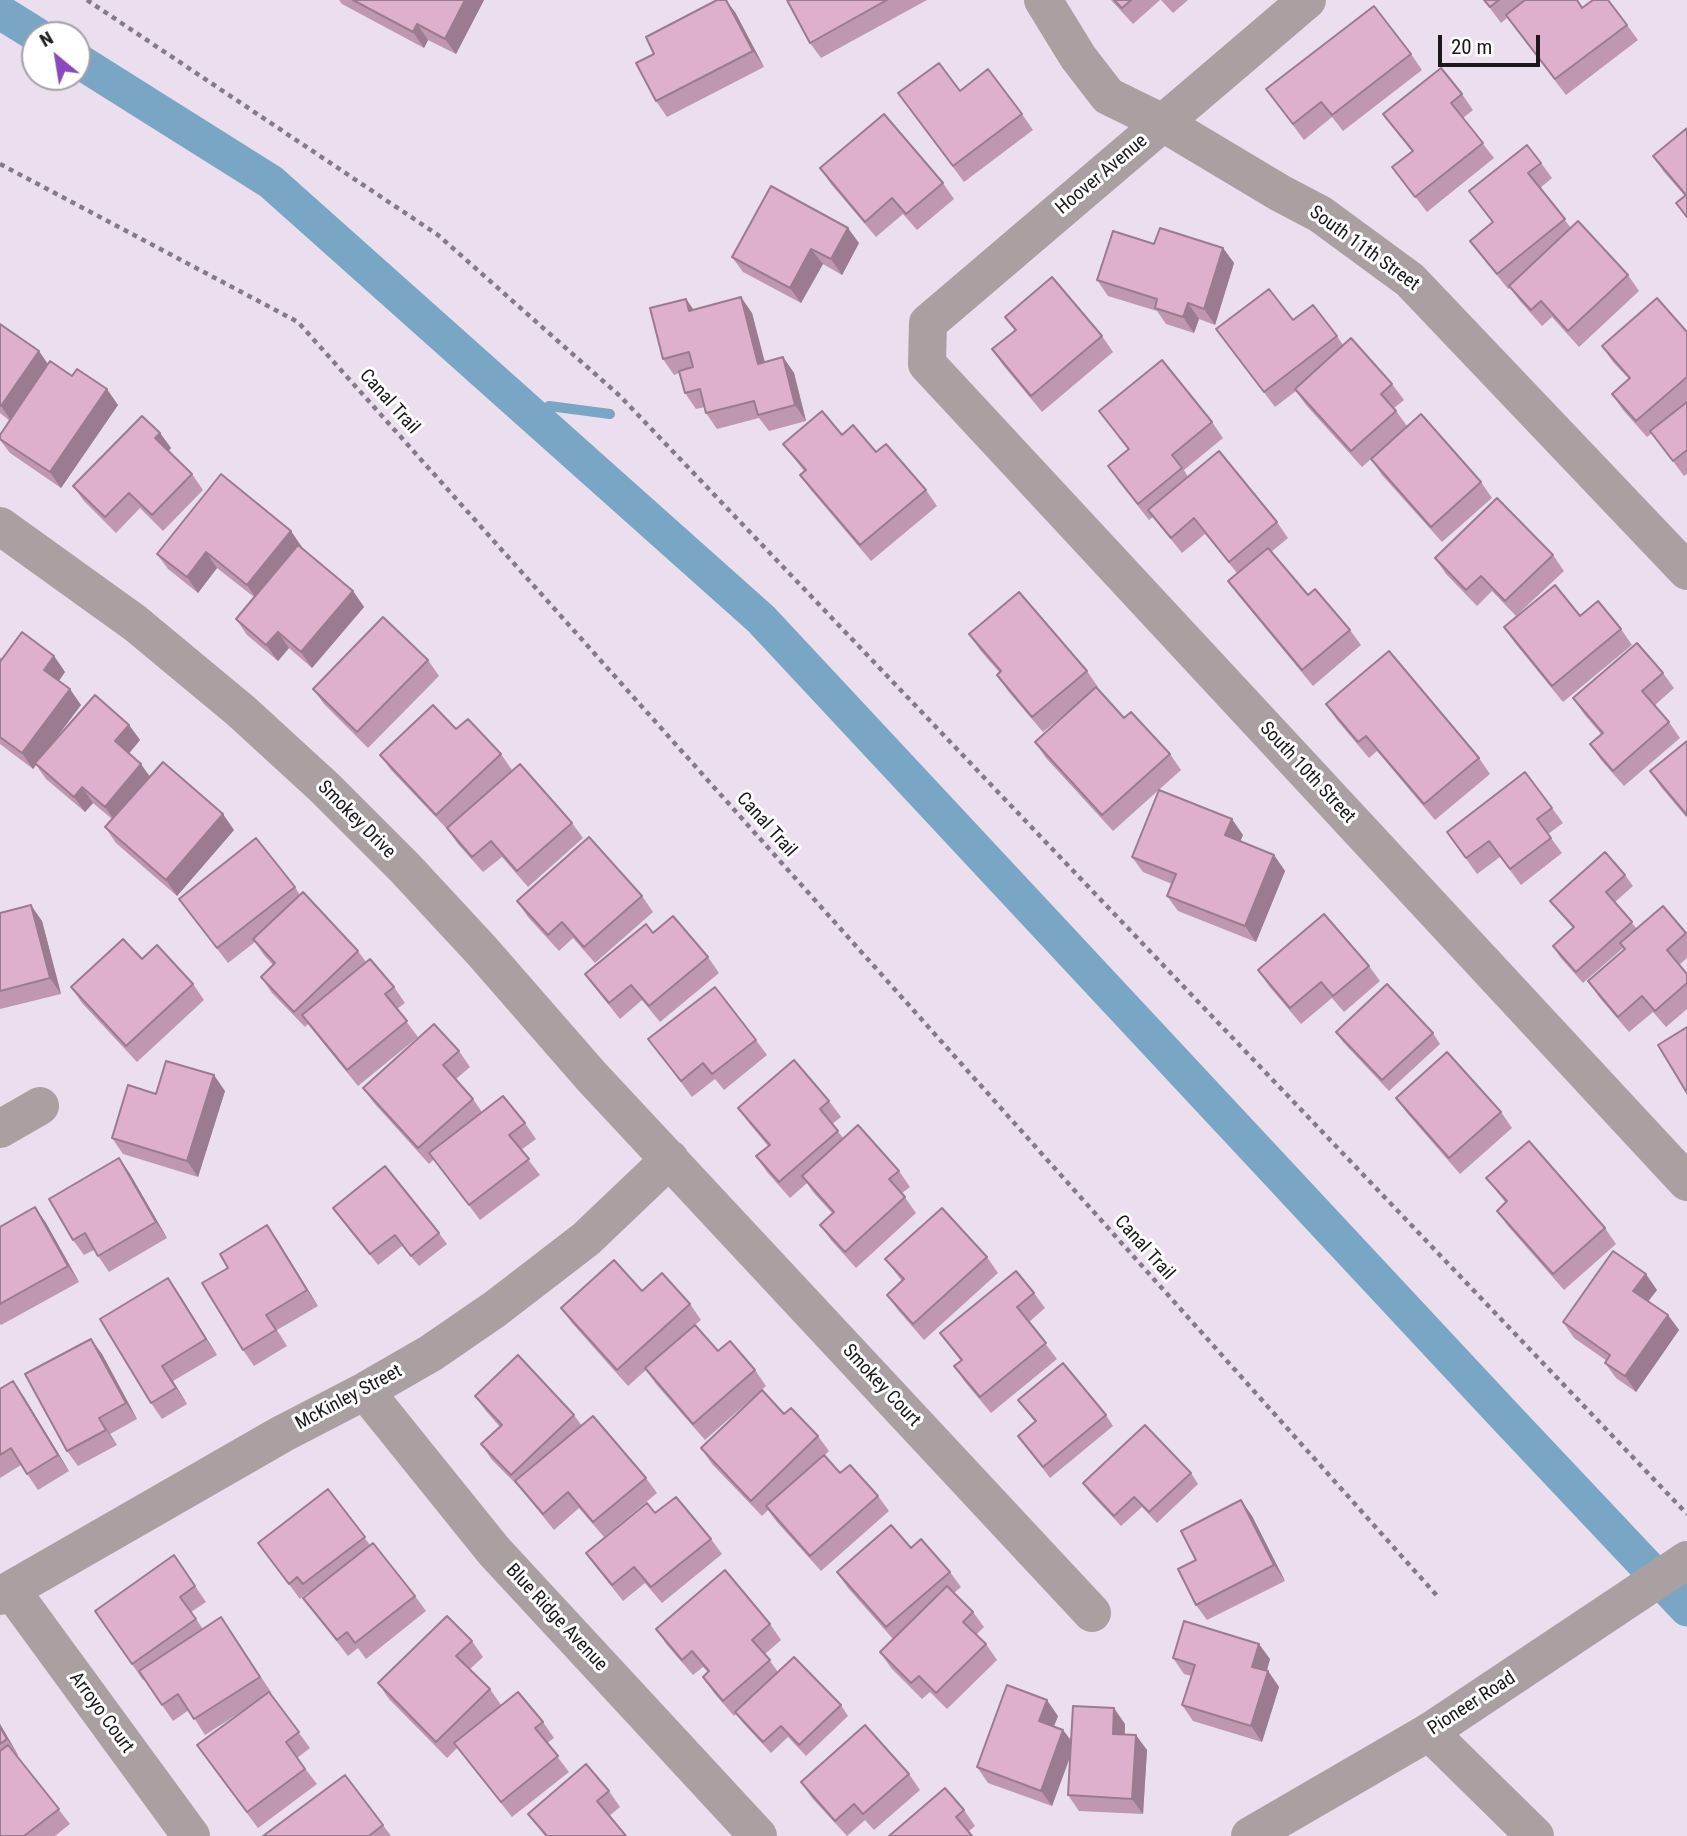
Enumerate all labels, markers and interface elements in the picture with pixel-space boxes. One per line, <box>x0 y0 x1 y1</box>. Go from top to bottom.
north arrow <box>21 21 91 91</box>
scale bar <box>1442 21 1544 65</box>
text: N <box>35 26 57 52</box>
text: 20 m <box>1451 35 1492 59</box>
street label: Hoover Avenue <box>1052 130 1152 220</box>
street label: South 11th Street <box>1305 202 1423 296</box>
street label: Canal Trail <box>354 365 424 439</box>
street label: South 10th Street <box>1254 718 1360 828</box>
street label: Smokey Drive <box>312 776 400 864</box>
street label: Canal Trail <box>731 788 801 862</box>
street label: Canal Trail <box>1109 1211 1179 1285</box>
street label: Smokey Court <box>837 1340 925 1432</box>
street label: McKinley Street <box>292 1360 406 1436</box>
street label: Blue Ridge Avenue <box>500 1560 612 1676</box>
street label: Pioneer Road <box>1424 1667 1520 1741</box>
street label: Arroyo Court <box>64 1668 138 1758</box>

